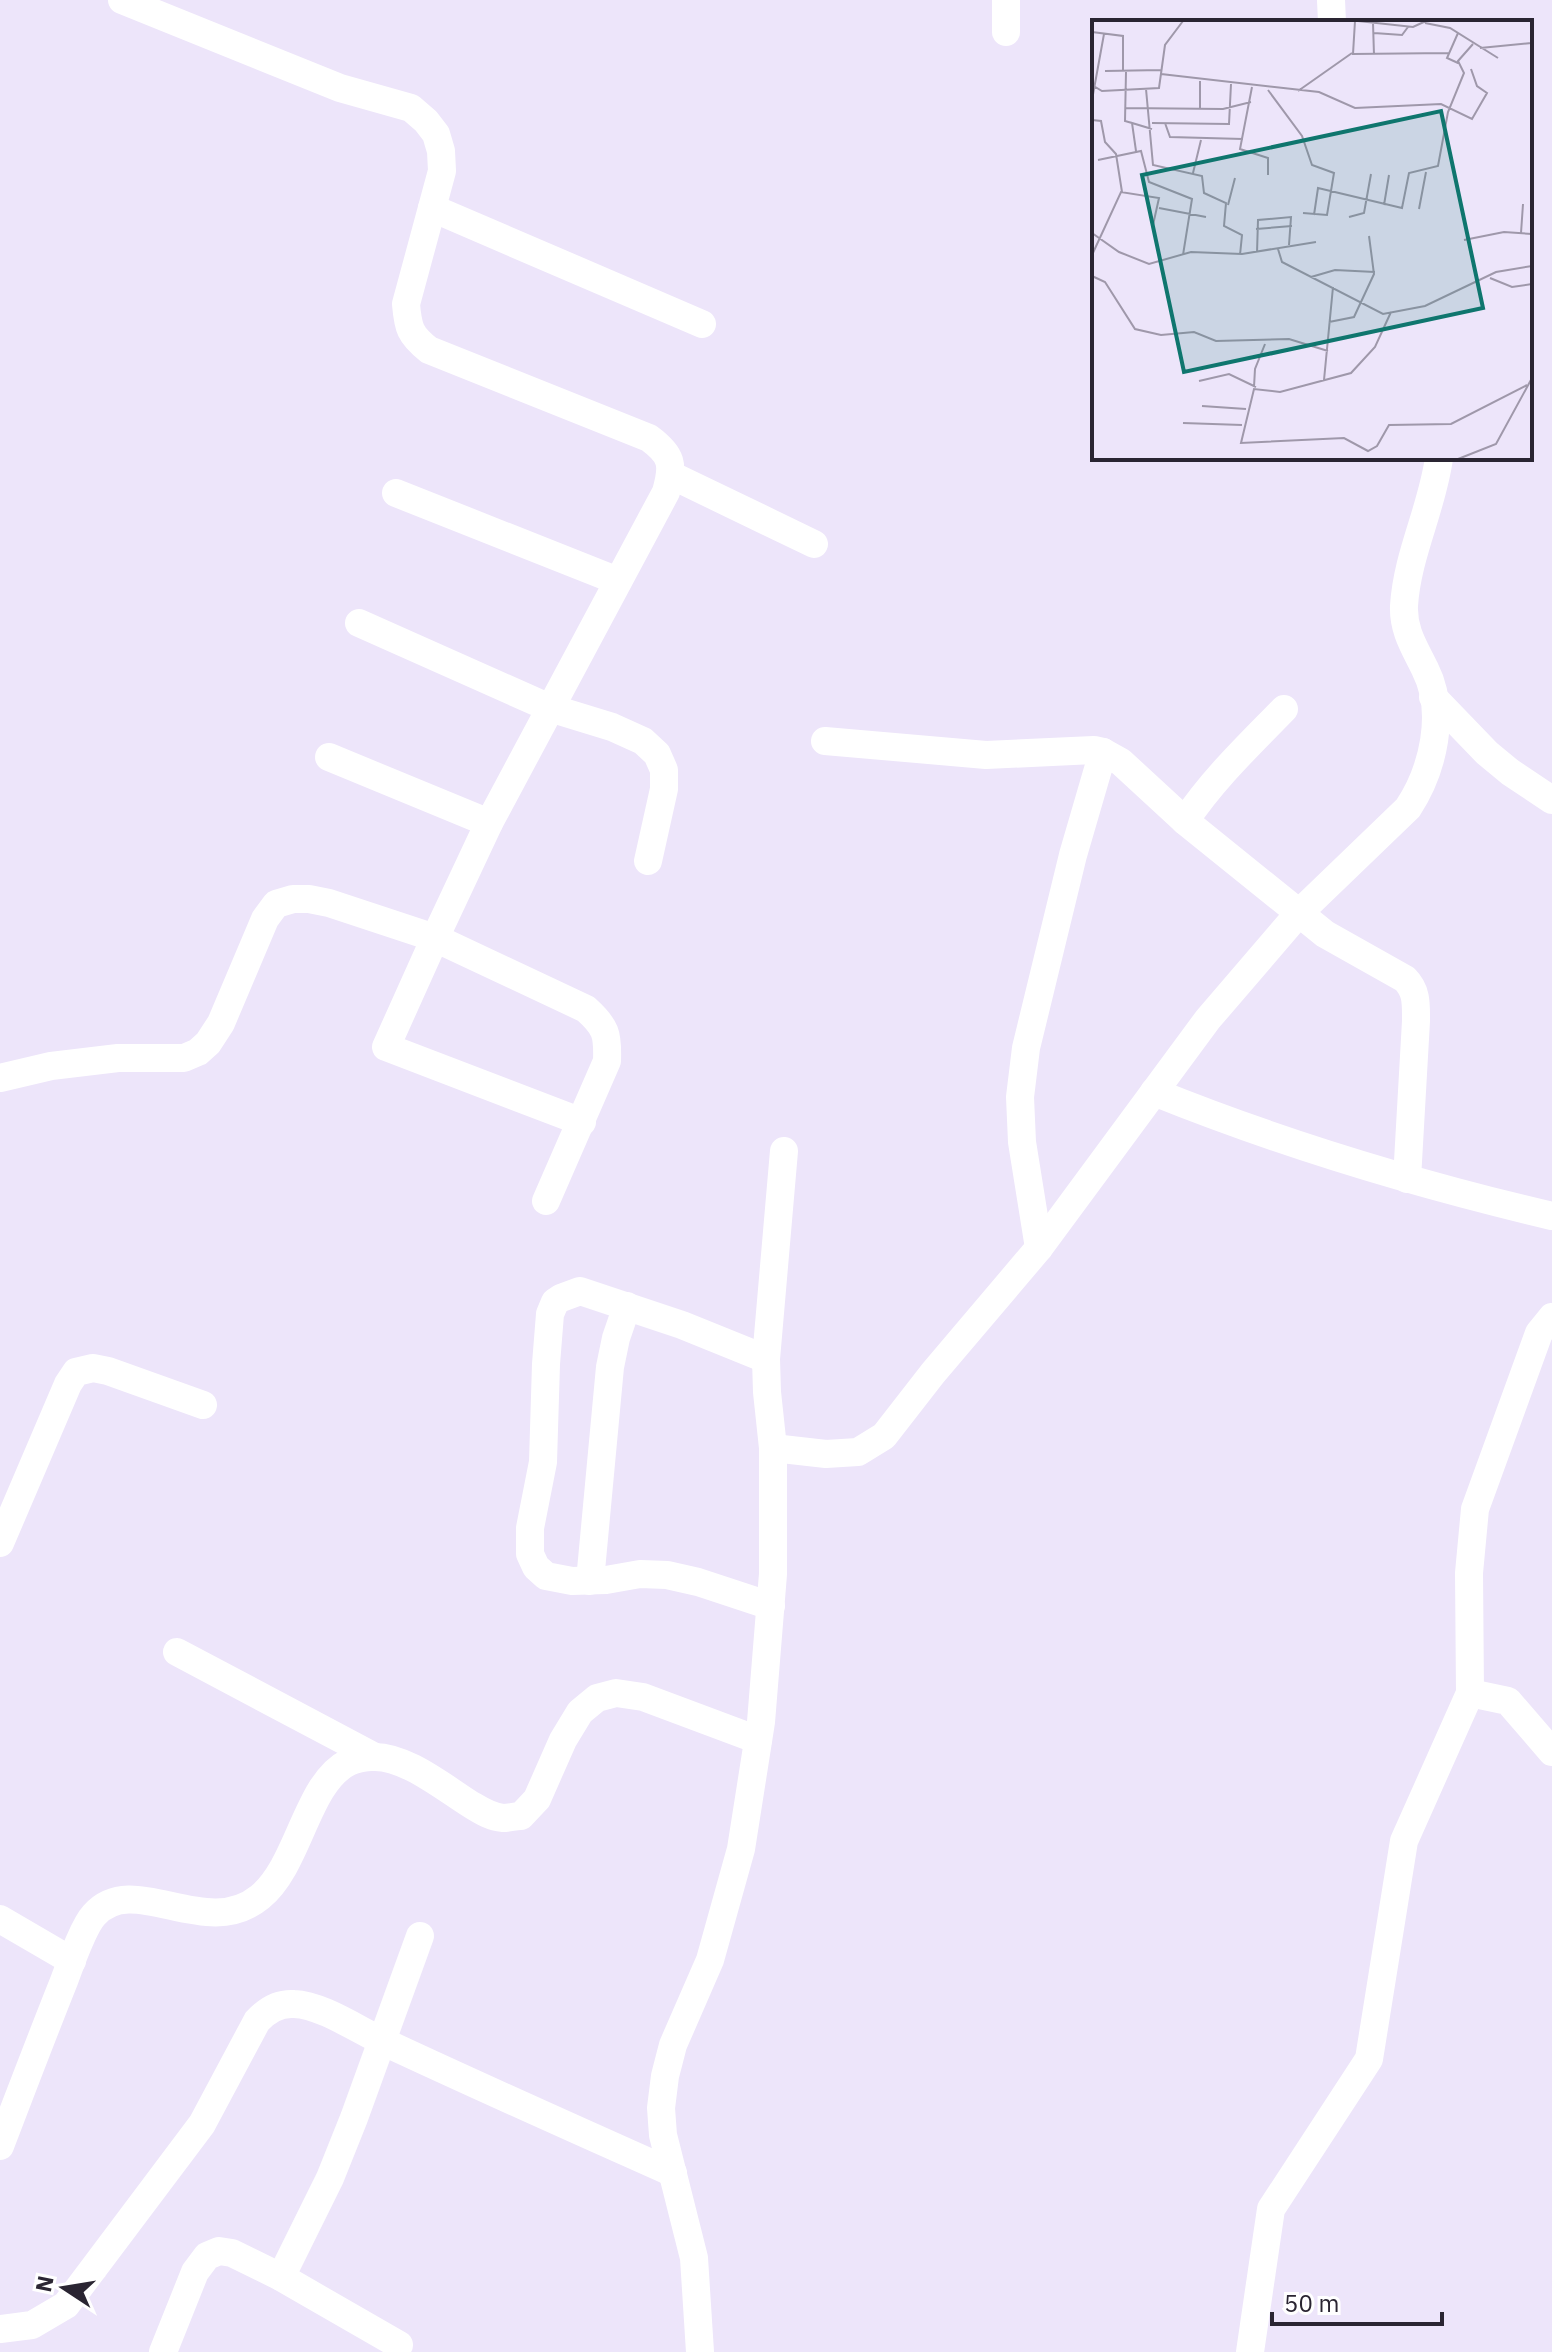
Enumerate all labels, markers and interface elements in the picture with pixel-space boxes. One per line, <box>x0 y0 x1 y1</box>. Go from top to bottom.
inset map <box>1092 20 1532 460</box>
north arrow <box>24 2248 104 2328</box>
text: N <box>28 2273 60 2295</box>
scale bar <box>1272 2276 1442 2326</box>
text: 50 m <box>1284 2287 1339 2319</box>

